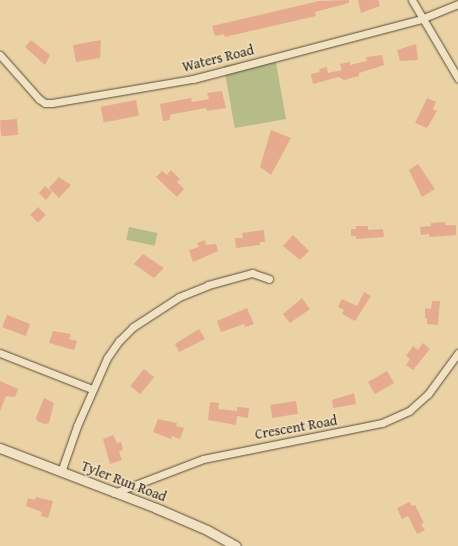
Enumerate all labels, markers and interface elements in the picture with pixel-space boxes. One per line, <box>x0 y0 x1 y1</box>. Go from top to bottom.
street label: Waters Road <box>180 41 256 75</box>
street label: Crescent Road <box>254 411 338 443</box>
street label: Tyler Run Road <box>79 457 169 505</box>

